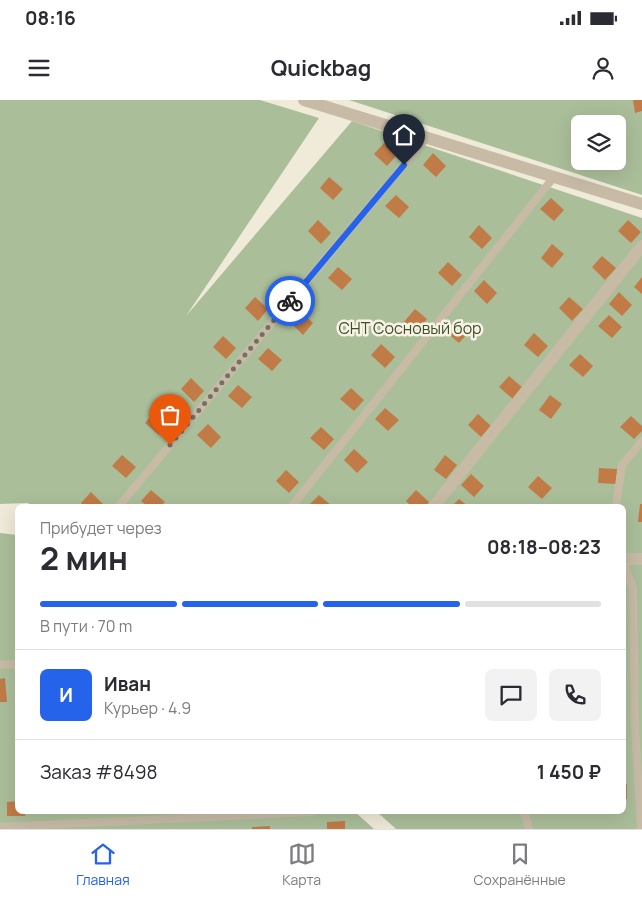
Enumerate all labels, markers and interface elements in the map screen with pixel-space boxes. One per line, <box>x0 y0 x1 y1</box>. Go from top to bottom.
text: 08:16 <box>25 5 76 31</box>
text: Quickbag <box>271 53 371 83</box>
icon: menu <box>25 54 53 82</box>
icon: person <box>589 54 617 82</box>
pin <box>383 114 425 165</box>
map controls <box>571 115 626 170</box>
button: layers <box>571 115 626 170</box>
icon: home <box>390 121 418 149</box>
courier <box>265 276 315 326</box>
icon: bike <box>276 287 304 315</box>
park label: СНТ Сосновый бор <box>338 317 482 339</box>
pin <box>149 394 191 445</box>
icon: bag <box>156 401 184 429</box>
text: Прибудет через <box>40 517 162 539</box>
text: 08:18–08:23 <box>487 534 601 560</box>
text: 2 мин <box>40 536 128 580</box>
text: В пути · 70 m <box>40 615 132 637</box>
button: chat <box>485 669 537 721</box>
button: phone <box>549 669 601 721</box>
text: Иван <box>104 671 151 697</box>
text: И <box>59 682 73 708</box>
text: Курьер · 4.9 <box>104 697 191 719</box>
text: Заказ #8498 <box>40 759 158 785</box>
text: 1 450 ₽ <box>537 759 601 785</box>
tab: Главная <box>76 840 130 889</box>
tab: Карта <box>282 840 321 889</box>
tab: Сохранённые <box>474 840 566 889</box>

